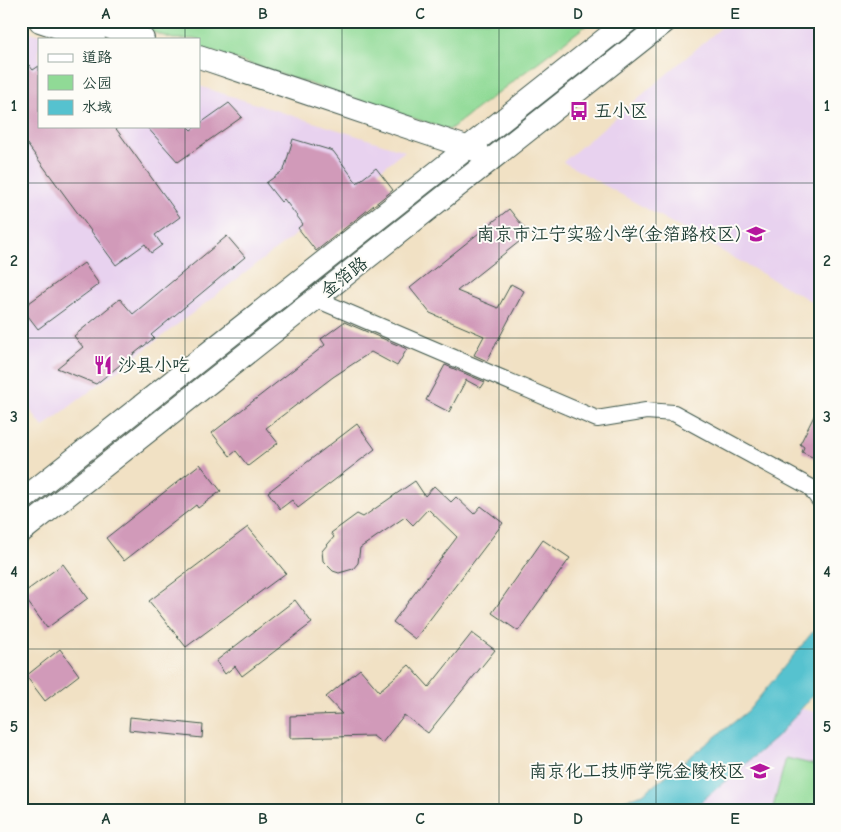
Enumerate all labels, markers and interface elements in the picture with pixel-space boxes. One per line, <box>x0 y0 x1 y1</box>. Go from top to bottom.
text: A <box>102 5 111 23</box>
text: B <box>258 5 268 23</box>
text: C <box>415 5 425 23</box>
text: D <box>573 5 583 23</box>
text: E <box>730 5 740 23</box>
legend <box>38 38 200 128</box>
text: 道路 <box>82 48 112 66</box>
text: 公园 <box>82 74 112 92</box>
text: 1 <box>11 97 17 115</box>
text: 1 <box>824 97 830 115</box>
text: 水域 <box>82 98 112 116</box>
bus stop icon: 五小区 <box>568 100 590 122</box>
place label: 五小区 <box>594 101 648 122</box>
school or university icon: 南京市江宁实验小学(金箔路校区) <box>745 223 767 245</box>
place label: 南京市江宁实验小学(金箔路校区) <box>477 224 741 245</box>
text: 2 <box>10 252 18 270</box>
street label: 金箔路 <box>317 252 372 302</box>
text: 2 <box>823 252 831 270</box>
restaurant icon: 沙县小吃 <box>92 354 114 376</box>
place label: 沙县小吃 <box>118 355 190 376</box>
text: 3 <box>10 408 18 426</box>
text: 3 <box>823 408 831 426</box>
text: 4 <box>10 563 18 581</box>
text: 4 <box>823 563 831 581</box>
text: 5 <box>10 718 18 736</box>
text: 5 <box>823 718 831 736</box>
school or university icon: 南京化工技师学院金陵校区 <box>749 760 771 782</box>
place label: 南京化工技师学院金陵校区 <box>529 761 745 782</box>
text: A <box>102 810 111 828</box>
text: B <box>258 810 268 828</box>
text: C <box>415 810 425 828</box>
text: D <box>573 810 583 828</box>
text: E <box>730 810 740 828</box>

